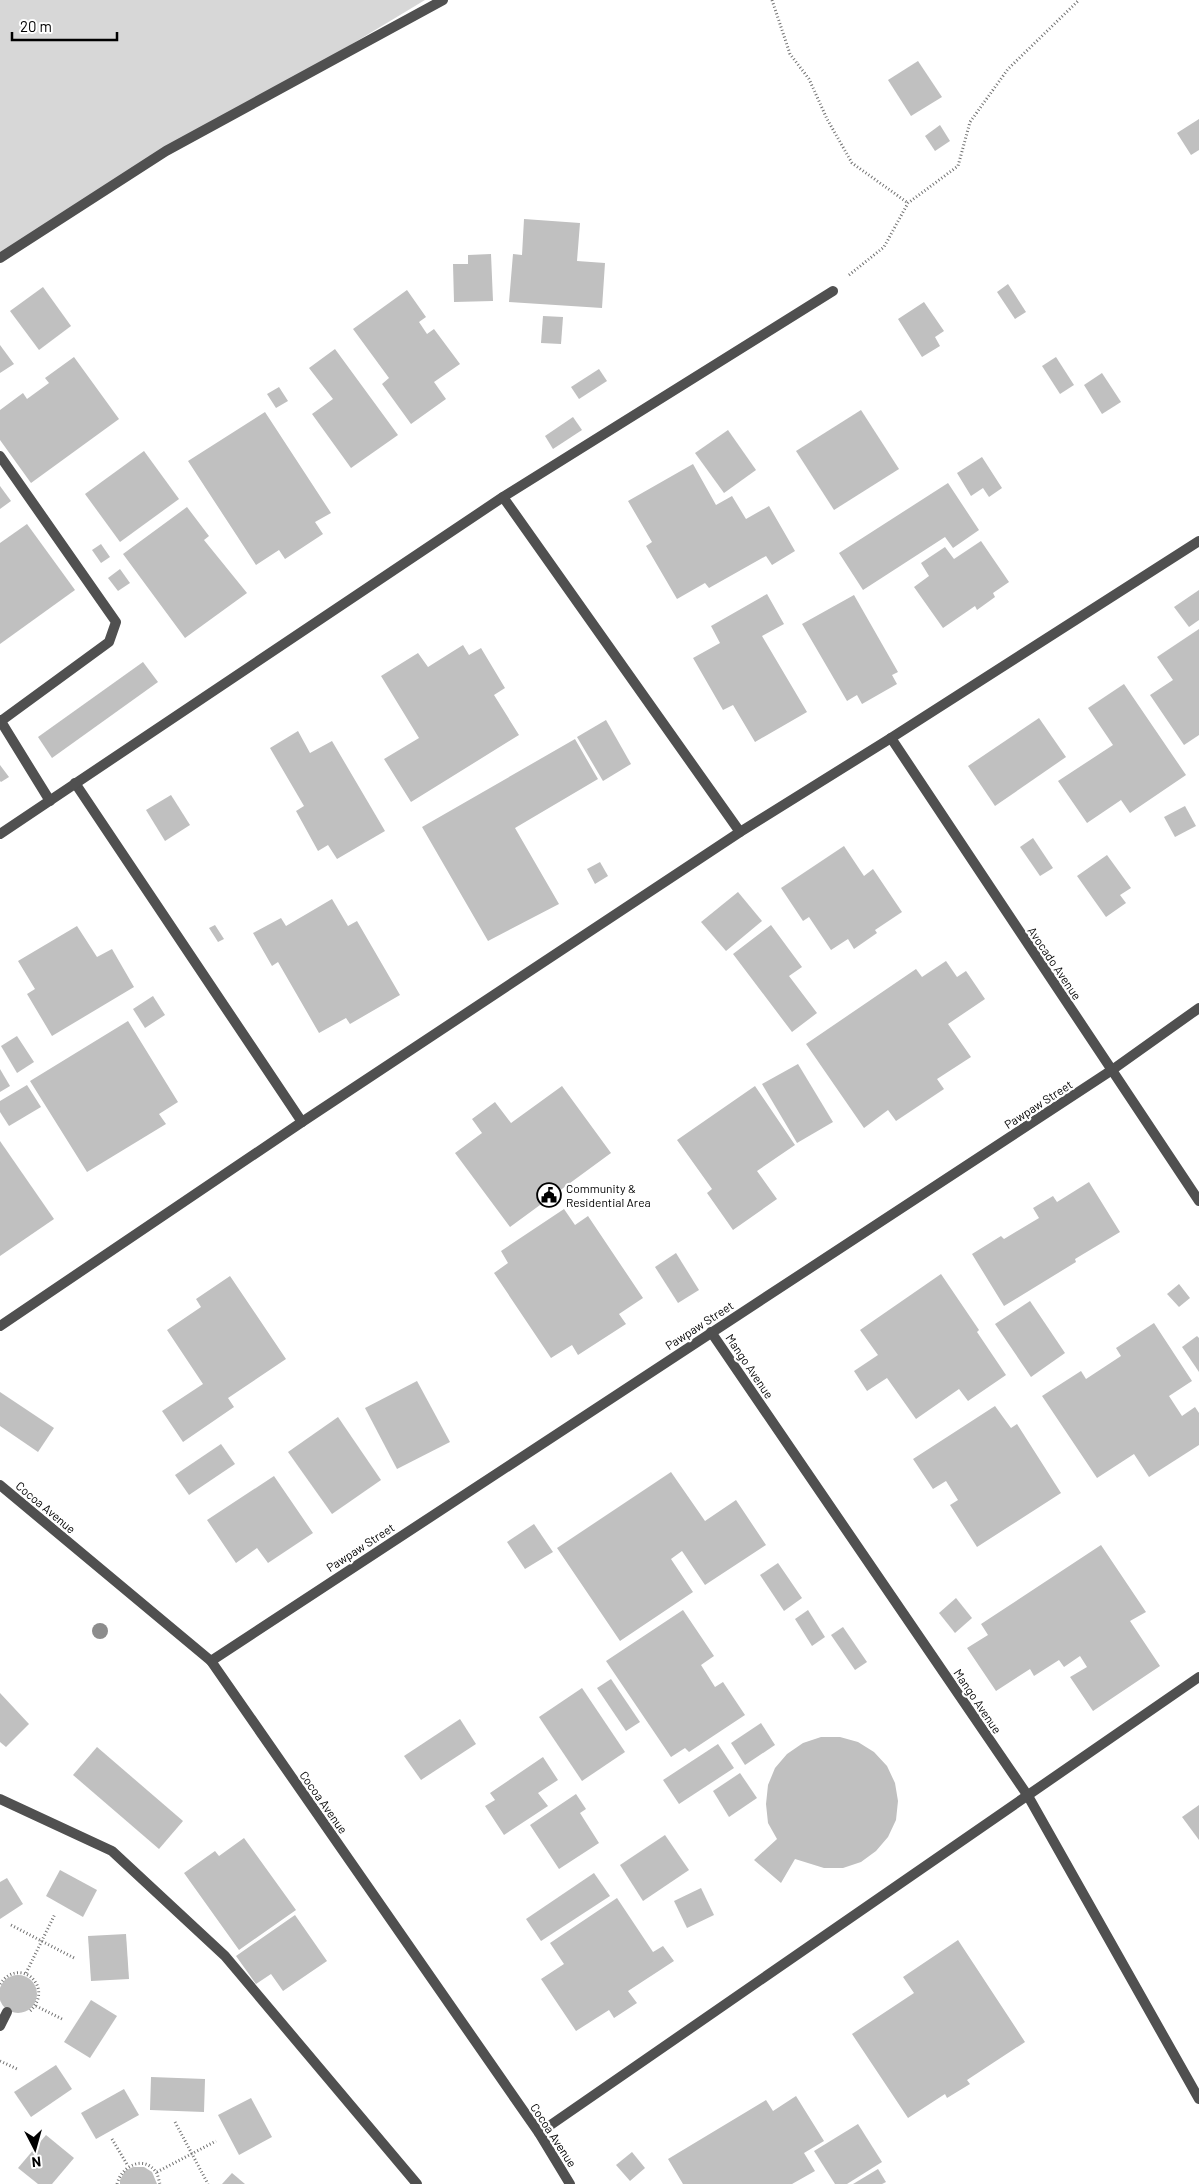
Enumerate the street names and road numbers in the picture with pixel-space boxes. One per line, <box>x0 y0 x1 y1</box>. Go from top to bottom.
street label: Avocado Avenue <box>1025 924 1085 1002</box>
street label: Pawpaw Street <box>1001 1077 1075 1131</box>
street label: Pawpaw Street <box>662 1298 736 1352</box>
street label: Mango Avenue <box>723 1331 777 1401</box>
street label: Cocoa Avenue <box>13 1478 79 1536</box>
street label: Pawpaw Street <box>323 1520 397 1574</box>
street label: Mango Avenue <box>951 1666 1005 1736</box>
street label: Cocoa Avenue <box>297 1768 351 1836</box>
street label: Cocoa Avenue <box>528 2100 580 2170</box>

